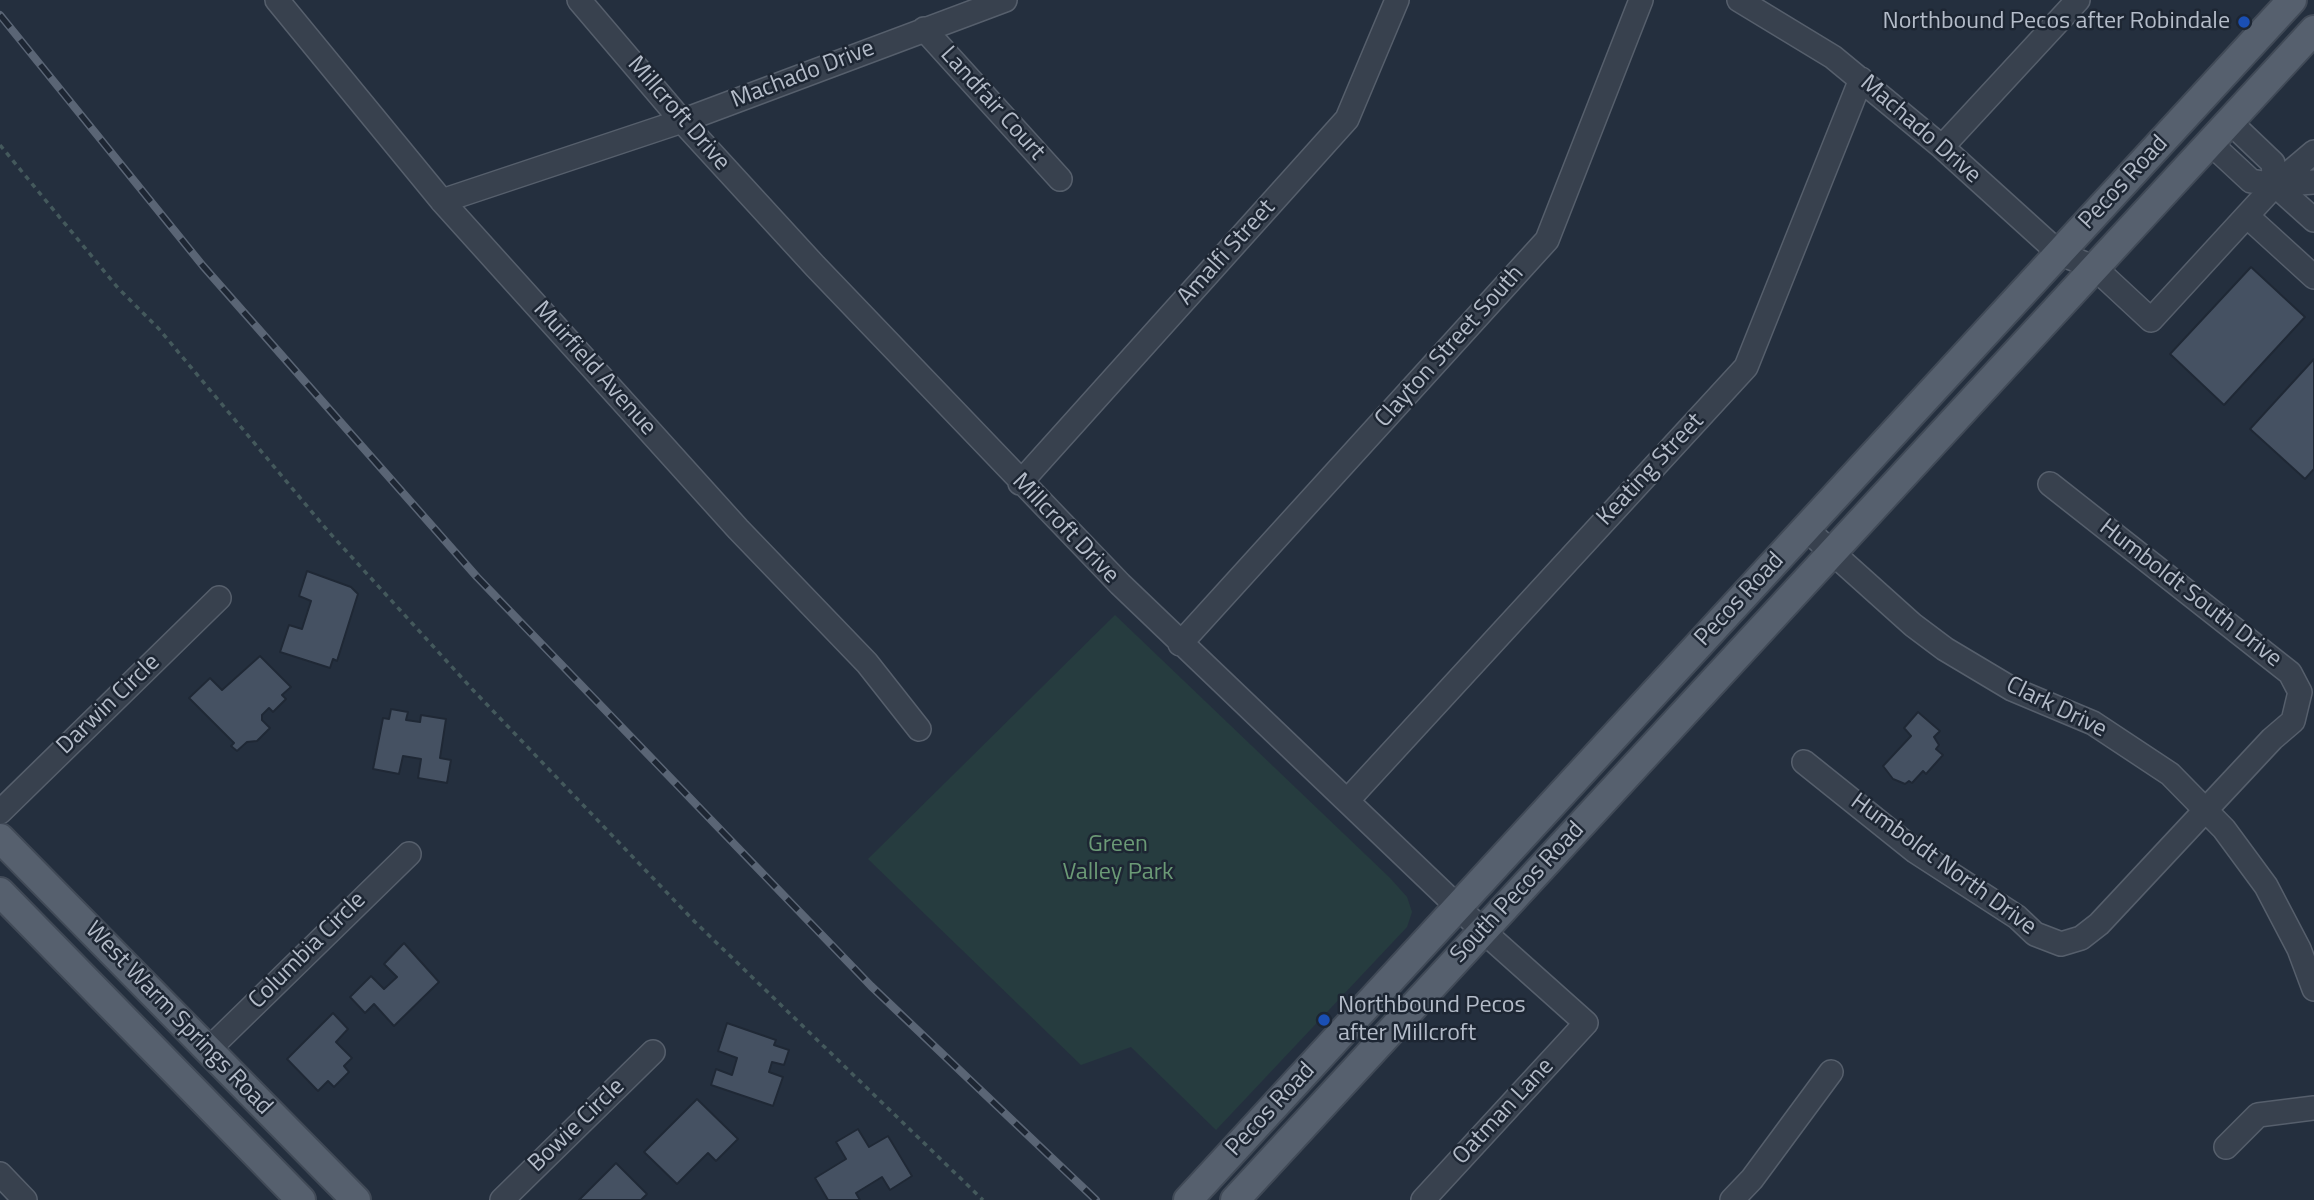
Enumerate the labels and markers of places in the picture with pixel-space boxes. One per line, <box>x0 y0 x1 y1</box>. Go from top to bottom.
place label: Northbound Pecos after Robindale <box>1883 8 2230 36</box>
marker: Northbound Pecos after Robindale <box>2236 14 2252 30</box>
place label: Northbound Pecos after Millcroft <box>1338 992 1526 1048</box>
marker: Northbound Pecos after Millcroft <box>1316 1012 1332 1028</box>

